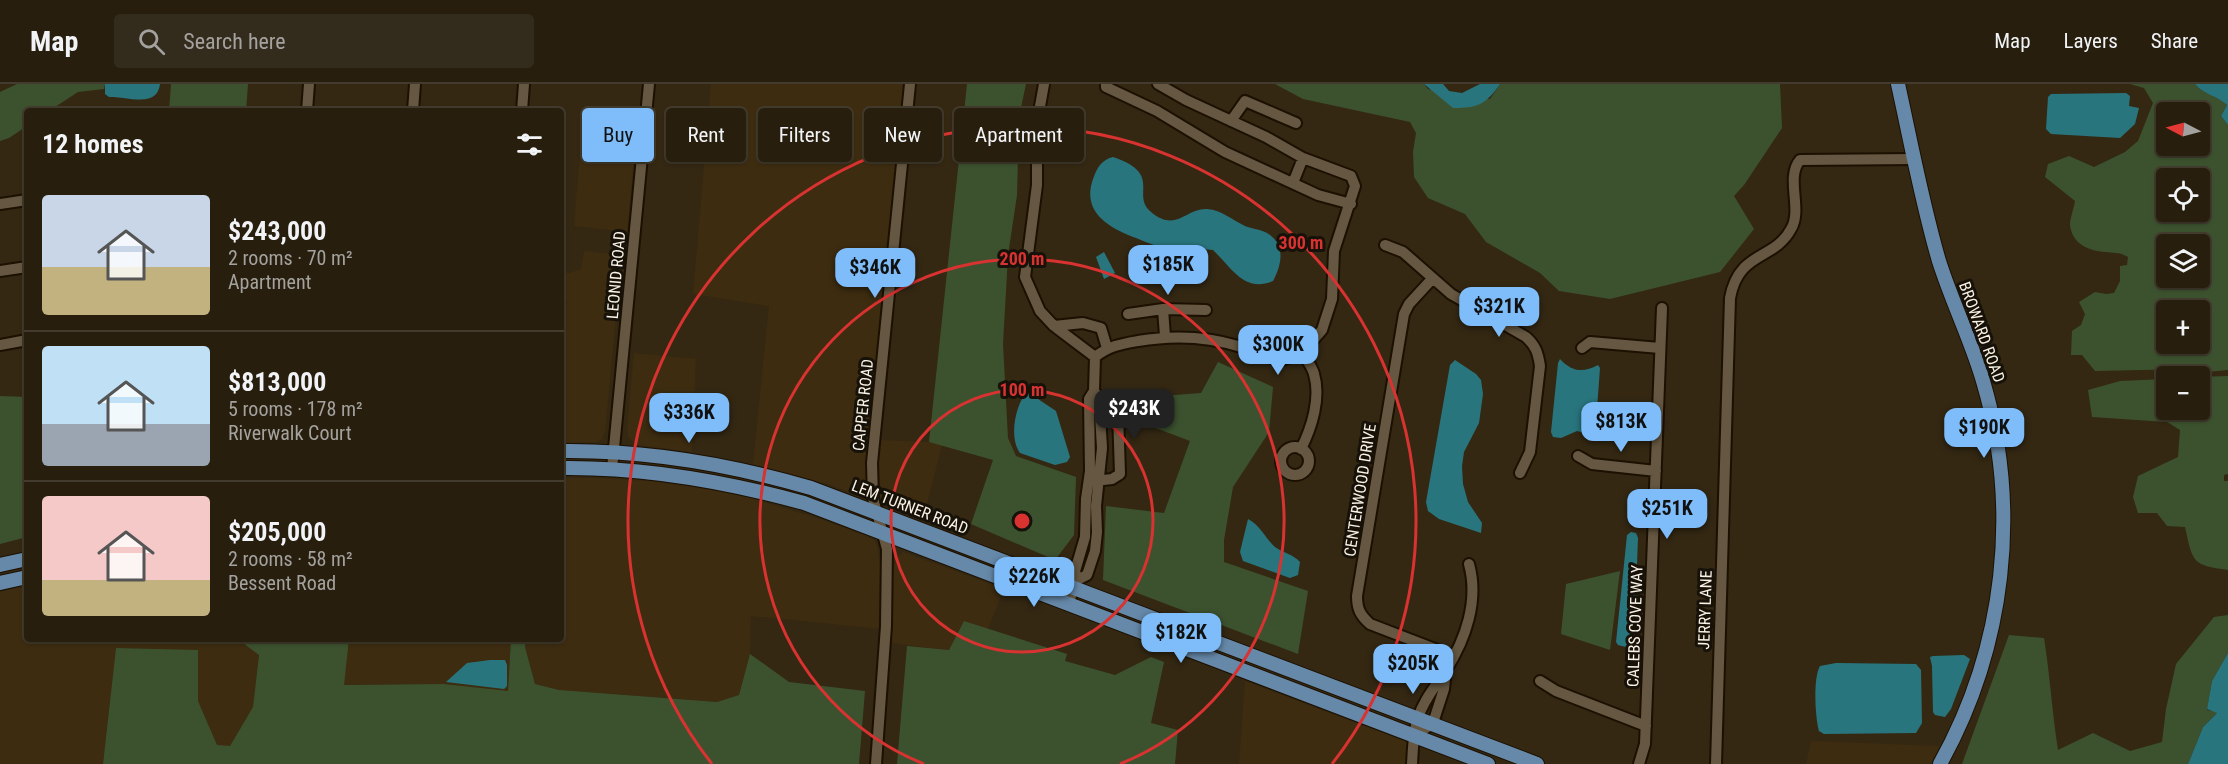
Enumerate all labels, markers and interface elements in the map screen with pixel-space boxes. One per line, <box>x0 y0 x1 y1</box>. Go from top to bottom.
search box <box>114 14 534 68</box>
text: Map <box>30 25 78 58</box>
icon: search <box>135 25 168 58</box>
text: Search here <box>183 29 286 54</box>
text: Map <box>1994 29 2031 53</box>
text: Layers <box>2064 29 2118 53</box>
text: Share <box>2151 29 2198 53</box>
north arrow <box>2156 102 2210 156</box>
map controls <box>2156 102 2210 420</box>
chip: Buy <box>582 108 654 162</box>
chip: Rent <box>666 108 746 162</box>
chip: Filters <box>758 108 852 162</box>
chip: New <box>864 108 942 162</box>
chip: Apartment <box>954 108 1084 162</box>
icon: filters <box>513 128 546 161</box>
text: 12 homes <box>42 129 144 159</box>
button: locate <box>2156 168 2210 222</box>
text: $243,000 <box>228 216 326 246</box>
icon: home <box>90 219 162 291</box>
street label: LEONID ROAD <box>603 230 629 320</box>
text: 300 m <box>1279 232 1323 253</box>
button: layers <box>2156 234 2210 288</box>
pin: $185K <box>1126 245 1210 296</box>
text: 2 rooms · 70 m² <box>228 246 353 270</box>
pin: $346K <box>833 248 917 299</box>
text: 200 m <box>1000 248 1044 269</box>
text: $185K <box>1142 252 1194 276</box>
text: $346K <box>849 255 901 279</box>
text: Apartment <box>228 270 312 294</box>
street label: BROWARD ROAD <box>1955 279 2009 385</box>
pin: $321K <box>1457 287 1541 338</box>
text: $321K <box>1473 294 1525 318</box>
button: + <box>2156 300 2210 354</box>
pin: $300K <box>1236 325 1320 376</box>
text: $300K <box>1252 332 1304 356</box>
street label: CAPPER ROAD <box>849 358 877 452</box>
button: − <box>2156 366 2210 420</box>
text: $813,000 <box>228 367 326 397</box>
icon: home <box>90 370 162 442</box>
text: 100 m <box>1000 379 1044 400</box>
pin: $243K <box>1092 389 1176 440</box>
pin: $336K <box>647 393 731 444</box>
text: $243K <box>1108 396 1160 420</box>
text: 5 rooms · 178 m² <box>228 397 363 421</box>
text: $336K <box>663 400 715 424</box>
pin: $813K <box>1579 402 1663 453</box>
pin: $190K <box>1942 408 2026 459</box>
text: $813K <box>1595 409 1647 433</box>
text: $190K <box>1958 415 2010 439</box>
text: Riverwalk Court <box>228 421 352 445</box>
street label: CENTERWOOD DRIVE <box>1340 422 1380 558</box>
street label: LEM TURNER ROAD <box>849 476 971 538</box>
pin: $251K <box>1625 489 1709 540</box>
text: $251K <box>1641 496 1693 520</box>
centre of rings <box>1012 511 1032 531</box>
text: $205,000 <box>228 517 326 547</box>
icon: home <box>90 520 162 592</box>
text: 2 rooms · 58 m² <box>228 547 353 571</box>
pin: $226K <box>992 557 1076 608</box>
text: $226K <box>1008 564 1060 588</box>
street label: CALEBS COVE WAY <box>1623 564 1647 688</box>
street label: JERRY LANE <box>1694 570 1716 650</box>
text: Bessent Road <box>228 571 336 595</box>
pin: $182K <box>1139 613 1223 664</box>
text: $182K <box>1155 620 1207 644</box>
pin: $205K <box>1371 644 1455 695</box>
text: $205K <box>1387 651 1439 675</box>

